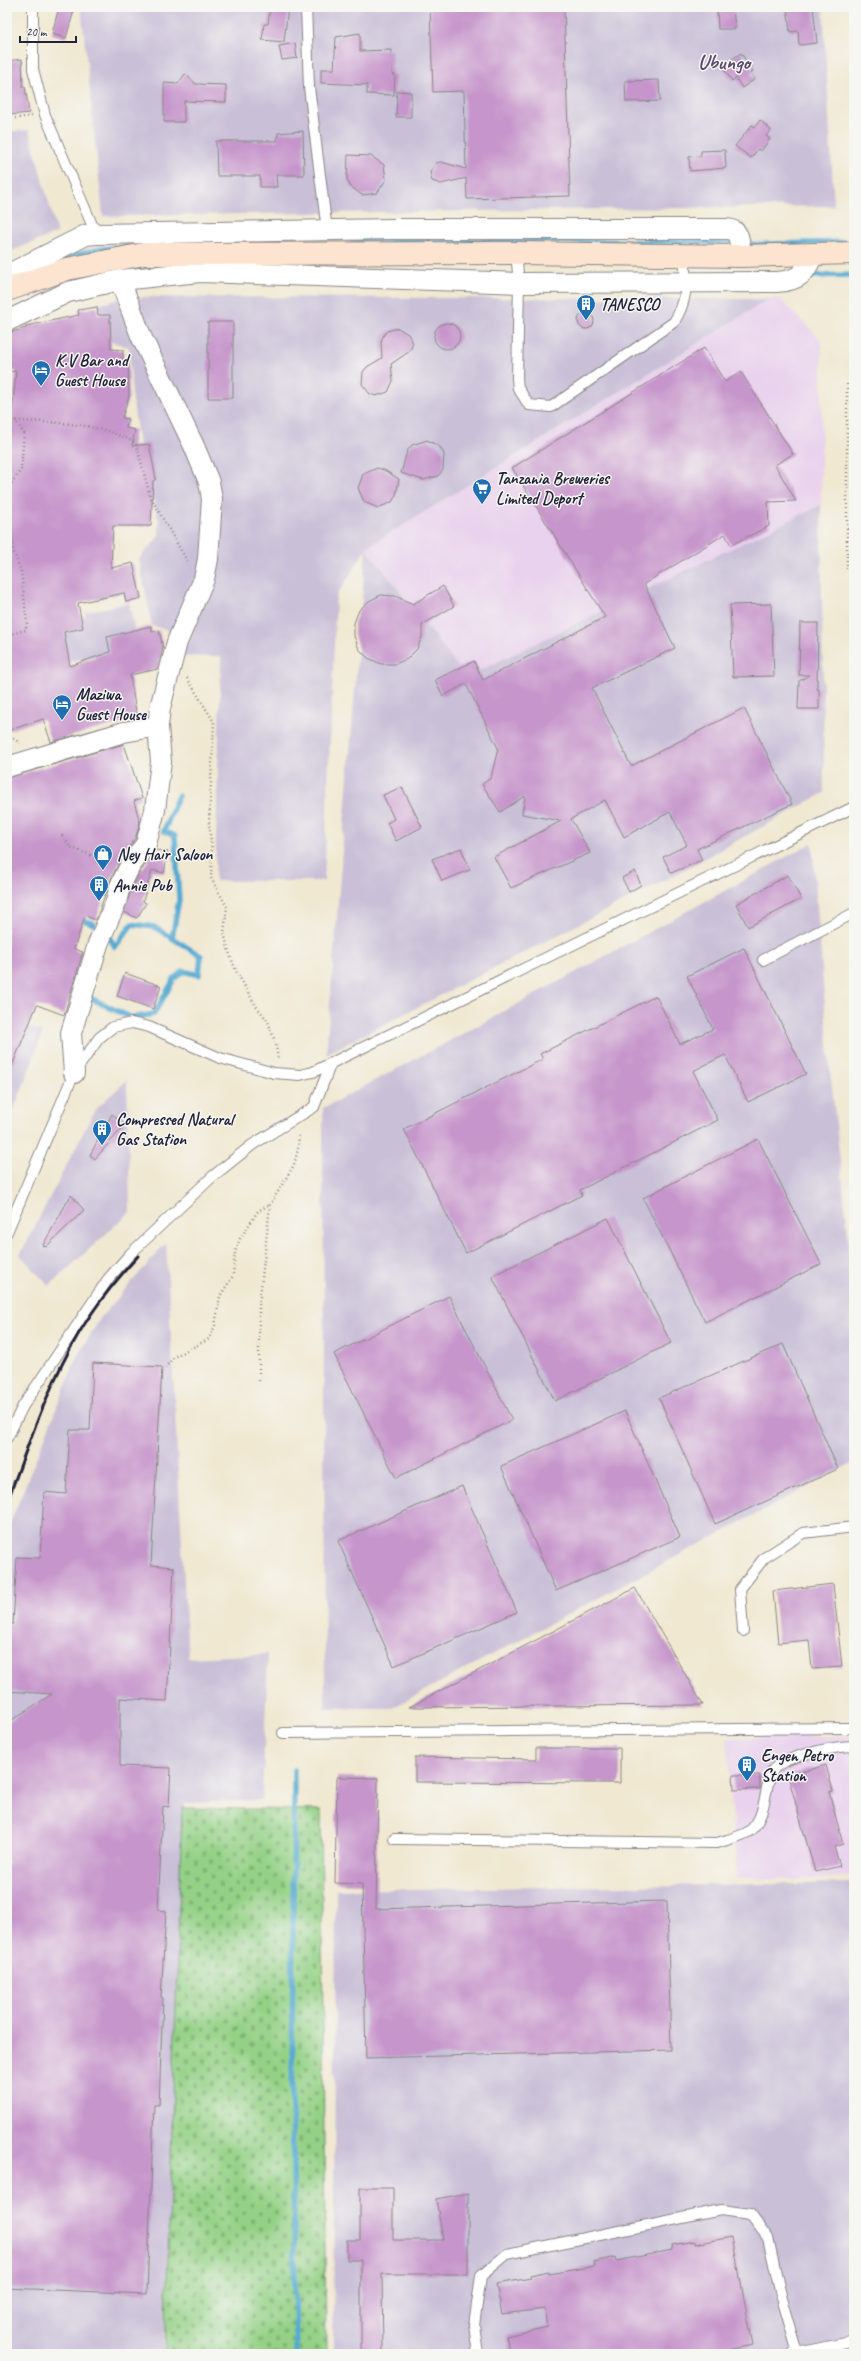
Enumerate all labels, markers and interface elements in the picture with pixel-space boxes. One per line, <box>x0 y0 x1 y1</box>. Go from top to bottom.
scale bar <box>20 18 76 44</box>
text: 20 m <box>26 24 48 40</box>
district label: Ubungo <box>698 49 753 75</box>
building icon: TANESCO <box>575 293 597 321</box>
place label: TANESCO <box>600 294 661 315</box>
place label: K.V Bar and Guest House <box>55 350 131 391</box>
hotel icon: K.V Bar and Guest House <box>30 359 52 387</box>
place label: Tanzania Breweries Limited Deport <box>496 468 611 509</box>
supermarket icon: Tanzania Breweries Limited Deport <box>471 477 493 505</box>
place label: Maziwa Guest House <box>76 684 147 725</box>
hotel icon: Maziwa Guest House <box>51 693 73 721</box>
shop icon: Ney Hair Saloon <box>92 843 114 871</box>
place label: Ney Hair Saloon <box>117 844 214 865</box>
building icon: Annie Pub <box>88 874 110 902</box>
place label: Annie Pub <box>113 875 173 896</box>
place label: Compressed Natural Gas Station <box>116 1109 236 1150</box>
building icon: Compressed Natural Gas Station <box>91 1118 113 1146</box>
place label: Engen Petro Station <box>761 1745 835 1786</box>
building icon: Engen Petro Station <box>736 1754 758 1782</box>

